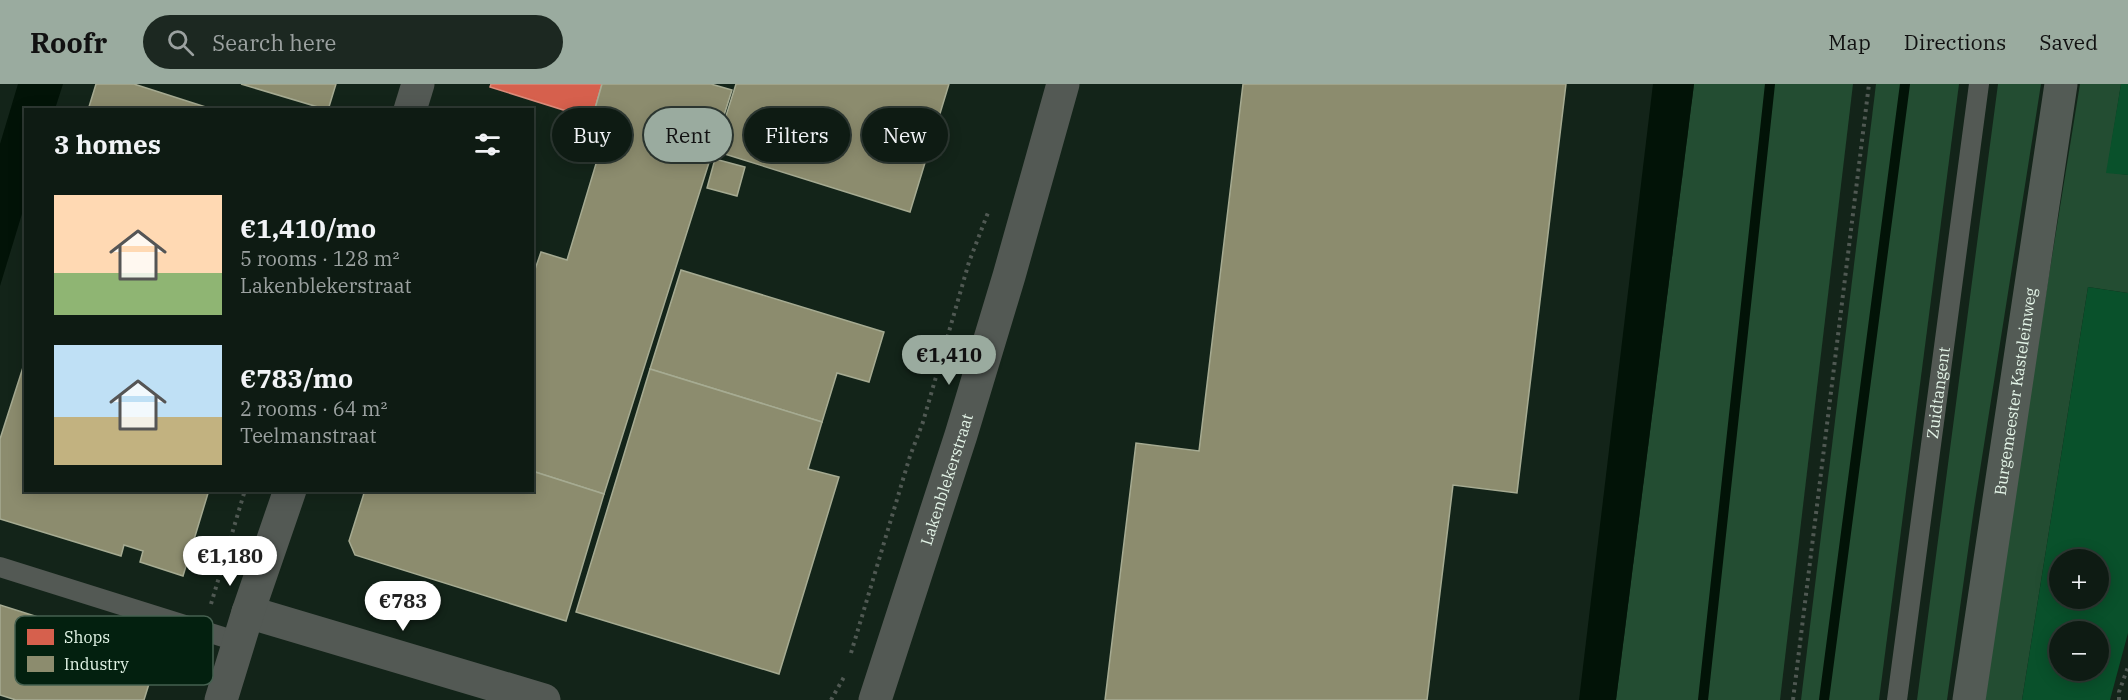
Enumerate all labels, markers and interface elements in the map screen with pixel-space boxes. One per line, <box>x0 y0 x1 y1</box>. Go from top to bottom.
search box <box>143 15 563 69</box>
text: Roofr <box>30 24 107 61</box>
icon: search <box>164 26 197 59</box>
text: Search here <box>212 28 336 57</box>
text: Map <box>1828 28 1871 56</box>
text: Directions <box>1904 28 2006 56</box>
text: Saved <box>2039 28 2098 56</box>
chip: Buy <box>552 108 632 162</box>
chip: Rent <box>644 108 732 162</box>
chip: Filters <box>744 108 850 162</box>
chip: New <box>862 108 948 162</box>
text: 3 homes <box>54 127 161 161</box>
icon: filters <box>471 128 504 161</box>
text: €1,410/mo <box>240 211 376 245</box>
icon: home <box>102 219 174 291</box>
text: 5 rooms · 128 m² <box>240 245 399 272</box>
text: Lakenblekerstraat <box>240 272 412 299</box>
street label: Burgemeester Kasteleinweg <box>1990 286 2041 497</box>
pin: €1,410 <box>900 335 998 386</box>
text: €1,410 <box>916 341 982 368</box>
street label: Zuidtangent <box>1922 345 1954 440</box>
text: €783/mo <box>240 361 353 395</box>
icon: home <box>102 369 174 441</box>
text: 2 rooms · 64 m² <box>240 395 387 422</box>
street label: Lakenblekerstraat <box>916 411 977 548</box>
text: Teelmanstraat <box>240 422 377 449</box>
pin: €1,180 <box>181 536 279 587</box>
text: €1,180 <box>197 542 263 569</box>
map controls <box>2049 549 2109 681</box>
button: + <box>2049 549 2109 609</box>
pin: €783 <box>367 581 439 632</box>
text: €783 <box>379 587 427 614</box>
legend <box>15 616 213 685</box>
button: − <box>2049 621 2109 681</box>
text: Shops <box>64 627 110 647</box>
text: Industry <box>64 654 129 674</box>

